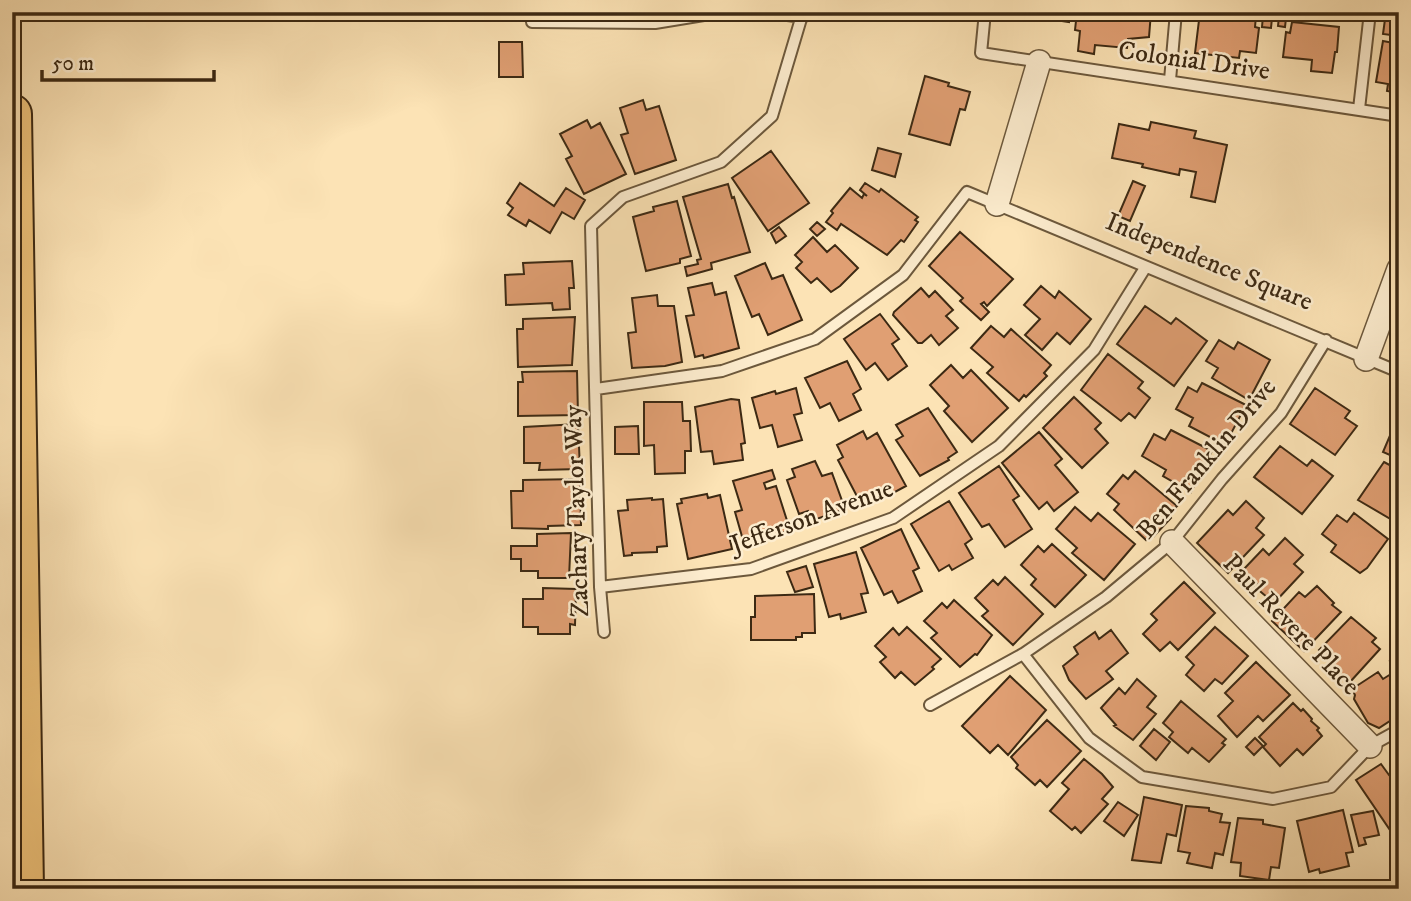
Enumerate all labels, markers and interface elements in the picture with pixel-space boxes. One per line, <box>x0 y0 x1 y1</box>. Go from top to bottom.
street label: Colonial Drive <box>1116 34 1272 88</box>
scale bar <box>42 38 214 82</box>
text: 50 m <box>52 51 94 77</box>
street label: Independence Square <box>1101 205 1317 319</box>
street label: Ben Franklin Drive <box>1130 372 1284 546</box>
street label: Zachary Taylor Way <box>557 404 597 618</box>
street label: Jefferson Avenue <box>724 472 898 562</box>
street label: Paul Revere Place <box>1215 547 1367 703</box>

